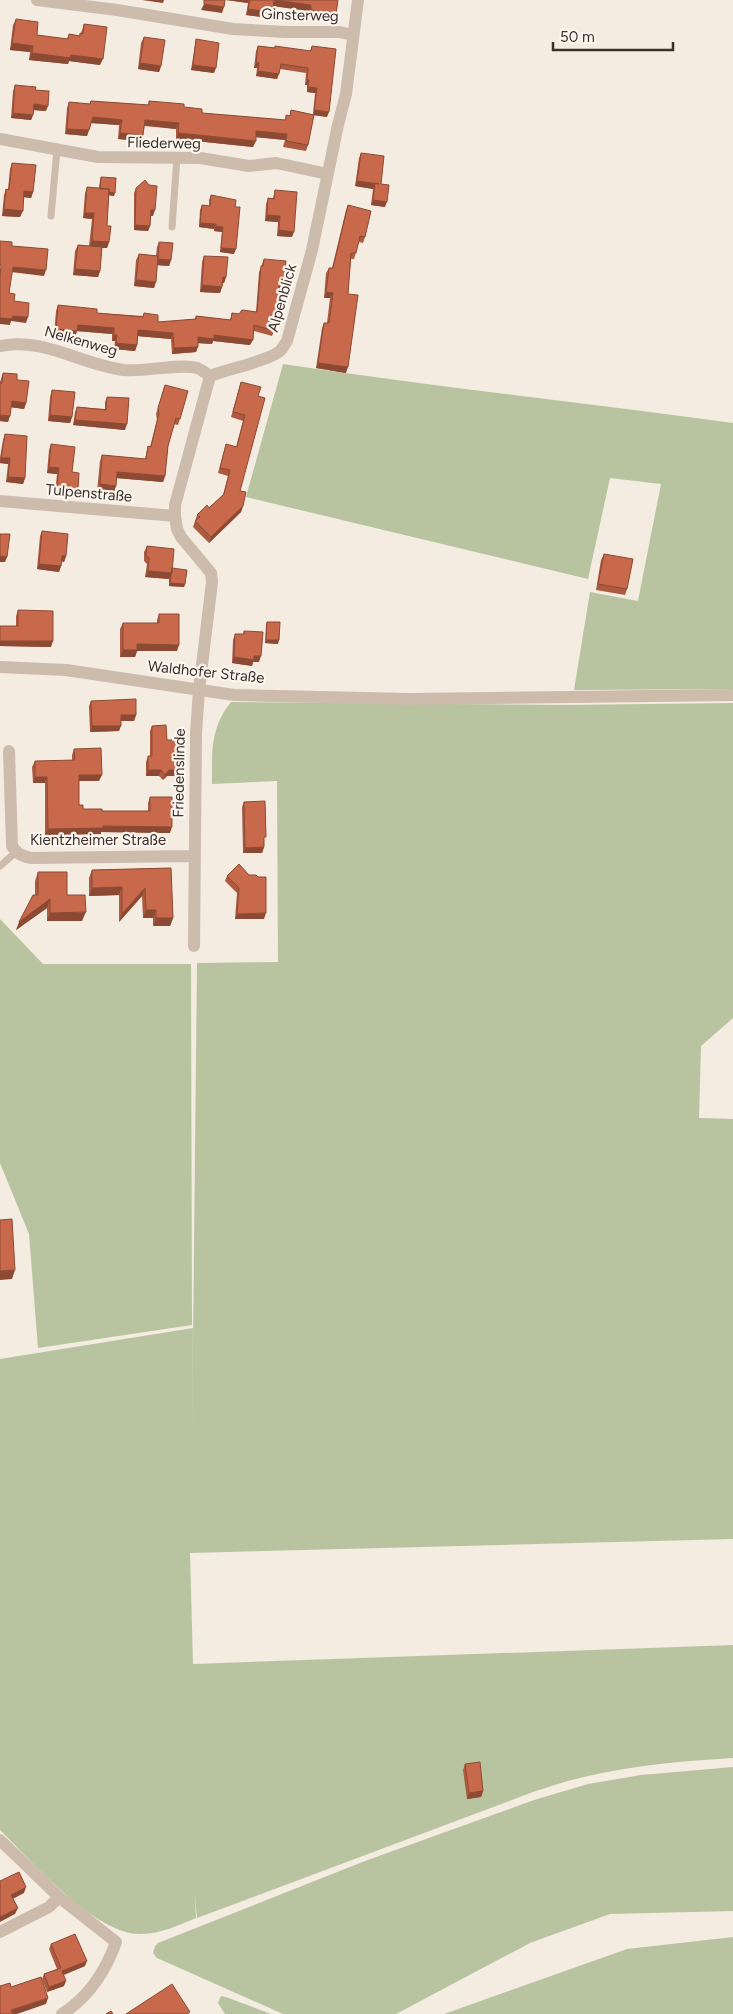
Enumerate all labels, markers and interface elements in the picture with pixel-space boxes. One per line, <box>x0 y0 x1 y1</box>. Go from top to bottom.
street label: Ginsterweg <box>261 5 339 25</box>
scale bar <box>553 20 673 52</box>
text: 50 m <box>560 28 595 46</box>
street label: Fliederweg <box>127 133 201 153</box>
street label: Alpenblick <box>264 261 300 334</box>
street label: Nelkenweg <box>42 322 120 360</box>
street label: Tulpenstraße <box>45 480 133 506</box>
street label: Waldhofer Straße <box>147 657 265 687</box>
street label: Friedenslinde <box>169 728 189 818</box>
street label: Kientzheimer Straße <box>30 831 166 849</box>

